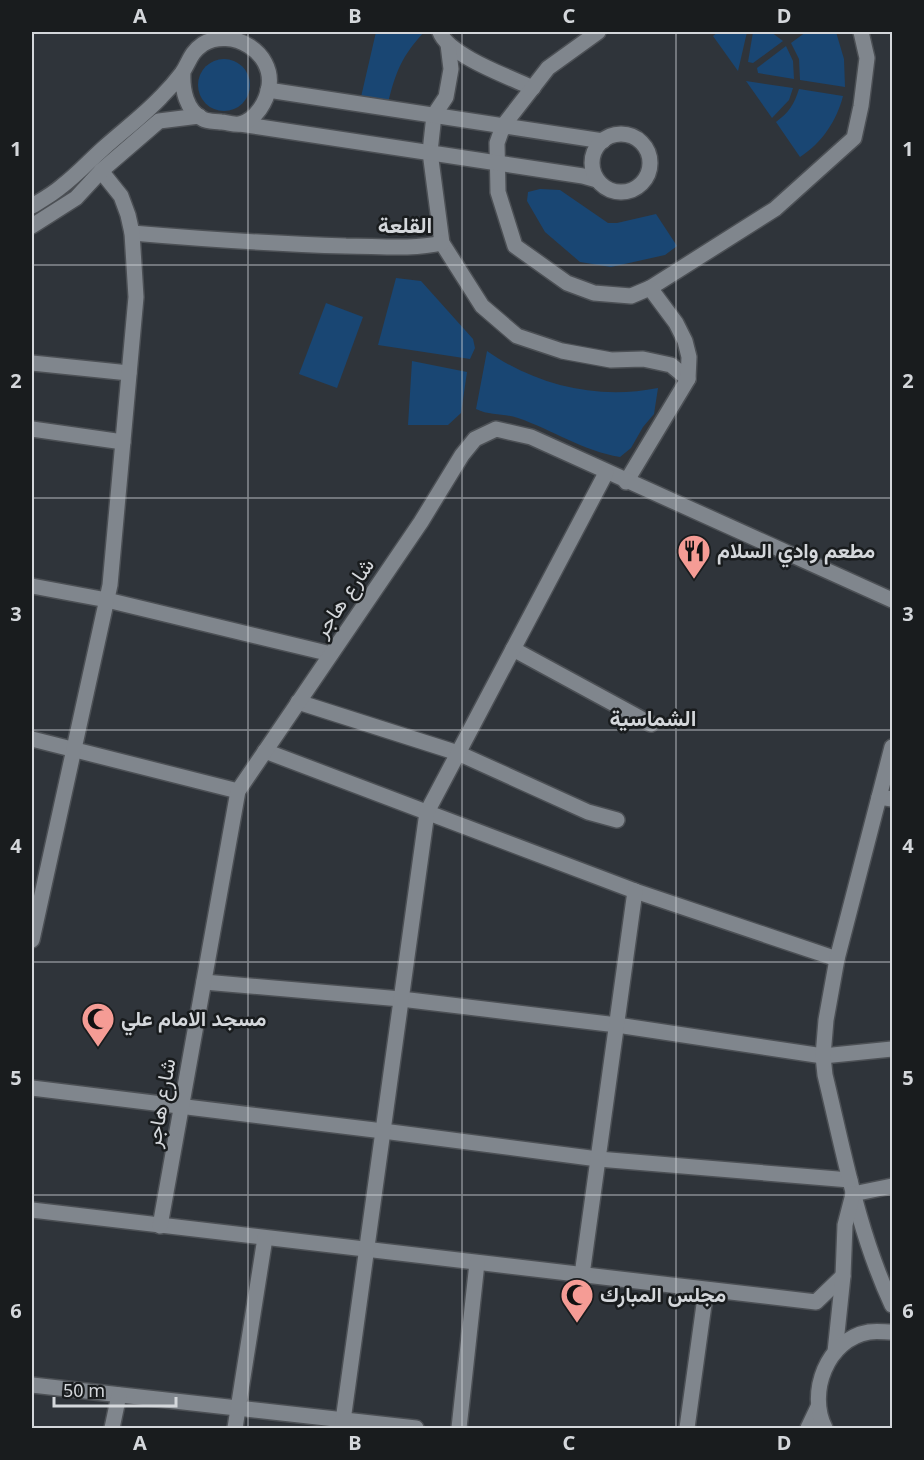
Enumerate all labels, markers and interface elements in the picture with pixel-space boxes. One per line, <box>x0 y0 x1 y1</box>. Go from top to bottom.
text: A <box>133 2 147 29</box>
text: B <box>348 2 362 29</box>
text: C <box>563 2 576 29</box>
text: D <box>777 2 791 29</box>
text: 1 <box>10 135 22 162</box>
text: 1 <box>902 135 914 162</box>
district label: القلعة <box>378 209 432 239</box>
text: 2 <box>10 367 22 394</box>
text: 2 <box>902 367 914 394</box>
restaurant icon: مطعم وادي السلام <box>676 533 712 580</box>
place label: مطعم وادي السلام <box>717 536 875 568</box>
street label: شارع هاجر <box>306 552 381 644</box>
text: 3 <box>10 600 22 627</box>
text: 3 <box>902 600 914 627</box>
district label: الشماسية <box>610 702 696 732</box>
text: 4 <box>10 832 22 859</box>
text: 4 <box>902 832 914 859</box>
mosque icon: مسجد الامام علي <box>80 1001 116 1048</box>
place label: مسجد الامام علي <box>121 1004 266 1036</box>
street label: شارع هاجر <box>138 1056 183 1151</box>
text: 5 <box>10 1064 22 1091</box>
text: 5 <box>902 1064 914 1091</box>
mosque icon: مجلس المبارك <box>559 1277 595 1324</box>
place label: مجلس المبارك <box>600 1280 726 1308</box>
text: 6 <box>10 1297 22 1324</box>
text: 6 <box>902 1297 914 1324</box>
scale bar <box>54 1370 176 1408</box>
text: 50 m <box>63 1378 105 1402</box>
text: A <box>133 1429 147 1456</box>
text: B <box>348 1429 362 1456</box>
text: C <box>563 1429 576 1456</box>
text: D <box>777 1429 791 1456</box>

